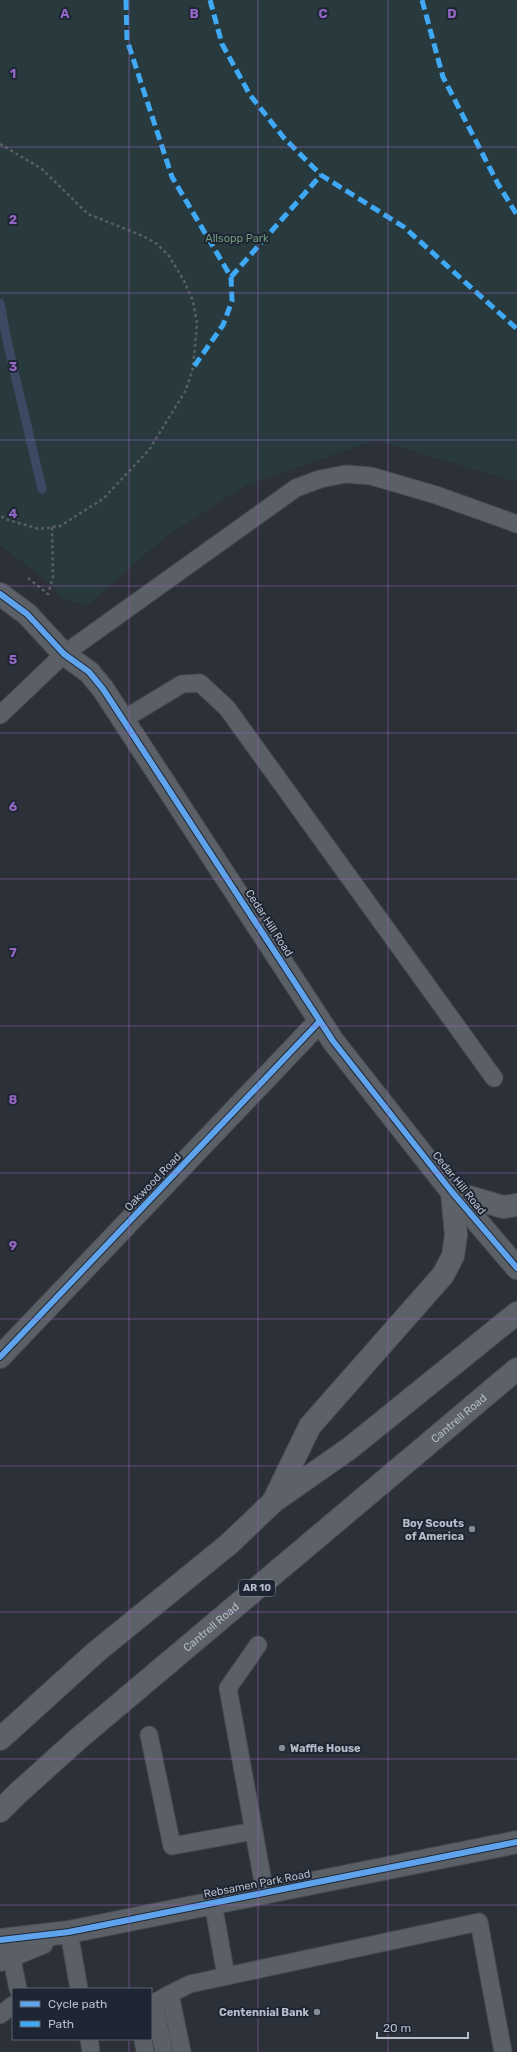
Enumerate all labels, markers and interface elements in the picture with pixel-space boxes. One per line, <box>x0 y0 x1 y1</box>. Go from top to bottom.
text: A <box>60 6 70 21</box>
text: B <box>189 6 199 21</box>
text: C <box>318 6 328 21</box>
text: D <box>447 6 457 21</box>
text: 1 <box>10 66 16 81</box>
text: 2 <box>9 212 17 227</box>
park label: Allsopp Park <box>205 232 269 245</box>
text: 3 <box>9 359 18 374</box>
text: 4 <box>9 506 18 521</box>
text: 5 <box>9 652 17 667</box>
text: 6 <box>9 799 18 814</box>
street label: Cedar Hill Road <box>242 887 296 959</box>
text: 7 <box>9 945 17 960</box>
text: 8 <box>9 1092 18 1107</box>
street label: Cedar Hill Road <box>430 1149 488 1217</box>
street label: Oakwood Road <box>122 1150 184 1214</box>
text: 9 <box>9 1238 17 1253</box>
street label: Cantrell Road <box>428 1391 489 1445</box>
place label: Boy Scouts of America <box>402 1517 464 1543</box>
marker: Boy Scouts of America <box>467 1524 477 1534</box>
road number: AR 10 <box>239 1580 275 1596</box>
street label: Cantrell Road <box>180 1600 241 1654</box>
place label: Waffle House <box>290 1742 361 1755</box>
marker: Waffle House <box>277 1743 287 1753</box>
street label: Rebsamen Park Road <box>203 1867 311 1901</box>
legend <box>12 1988 152 2040</box>
text: Cycle path <box>48 1997 107 2011</box>
place label: Centennial Bank <box>219 2006 310 2019</box>
marker: Centennial Bank <box>312 2007 322 2017</box>
scale bar <box>377 2014 468 2040</box>
text: Path <box>48 2017 74 2031</box>
text: 20 m <box>383 2021 411 2035</box>

